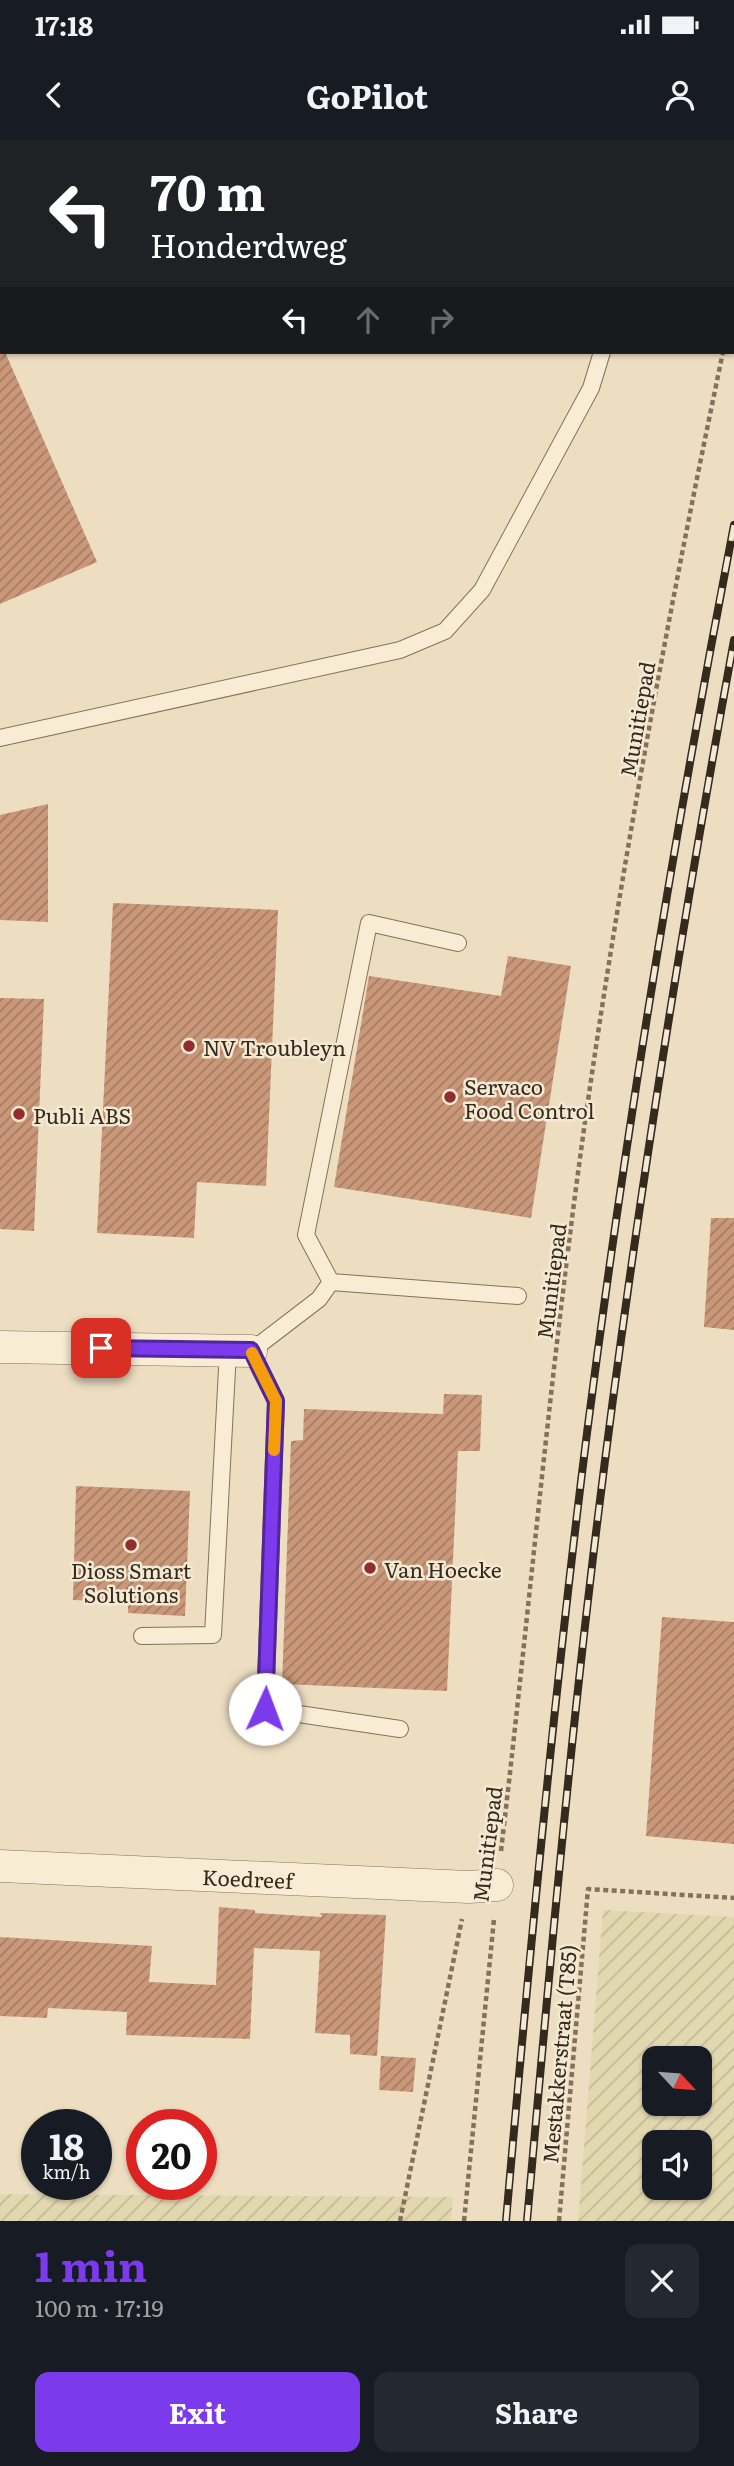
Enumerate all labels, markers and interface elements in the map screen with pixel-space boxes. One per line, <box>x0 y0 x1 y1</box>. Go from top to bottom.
text: 17:18 <box>35 5 93 44</box>
text: GoPilot <box>306 71 428 119</box>
icon: back <box>35 76 73 114</box>
icon: person <box>661 76 699 114</box>
text: 70 m <box>150 153 265 226</box>
icon: left <box>35 168 126 259</box>
text: Honderdweg <box>150 220 347 268</box>
icon: left <box>276 301 314 339</box>
icon: ahead <box>349 301 387 339</box>
icon: right <box>422 301 460 339</box>
street label: Munitiepad <box>611 659 661 779</box>
place label: NV Troubleyn <box>203 1031 346 1062</box>
marker: NV Troubleyn <box>181 1038 197 1054</box>
place label: Servaco Food Control <box>464 1070 595 1125</box>
marker: Servaco Food Control <box>442 1089 458 1105</box>
place label: Publi ABS <box>33 1099 131 1130</box>
marker: Publi ABS <box>11 1106 27 1122</box>
street label: Munitiepad <box>527 1221 573 1341</box>
pin <box>71 1318 131 1378</box>
icon: arrive <box>82 1329 120 1367</box>
marker: Dioss Smart Solutions <box>123 1537 139 1553</box>
place label: Van Hoecke <box>384 1553 502 1584</box>
place label: Dioss Smart Solutions <box>71 1554 192 1609</box>
marker: Van Hoecke <box>362 1560 378 1576</box>
position arrow <box>228 1672 302 1746</box>
street label: Munitiepad <box>463 1784 509 1904</box>
street label: Koedreef <box>202 1860 296 1895</box>
street label: Mestakkerstraat (T85) <box>533 1943 583 2165</box>
north arrow <box>642 2046 712 2116</box>
map controls <box>642 2046 712 2200</box>
speed limit sign: 20 <box>126 2109 217 2200</box>
text: 18 <box>49 2119 84 2171</box>
button: sound <box>642 2130 712 2200</box>
text: km/h <box>43 2158 90 2185</box>
text: 1 min <box>35 2233 147 2295</box>
button: close <box>625 2244 699 2318</box>
text: 100 m · 17:19 <box>35 2290 164 2324</box>
button: Exit <box>35 2372 360 2452</box>
button: Share <box>374 2372 699 2452</box>

